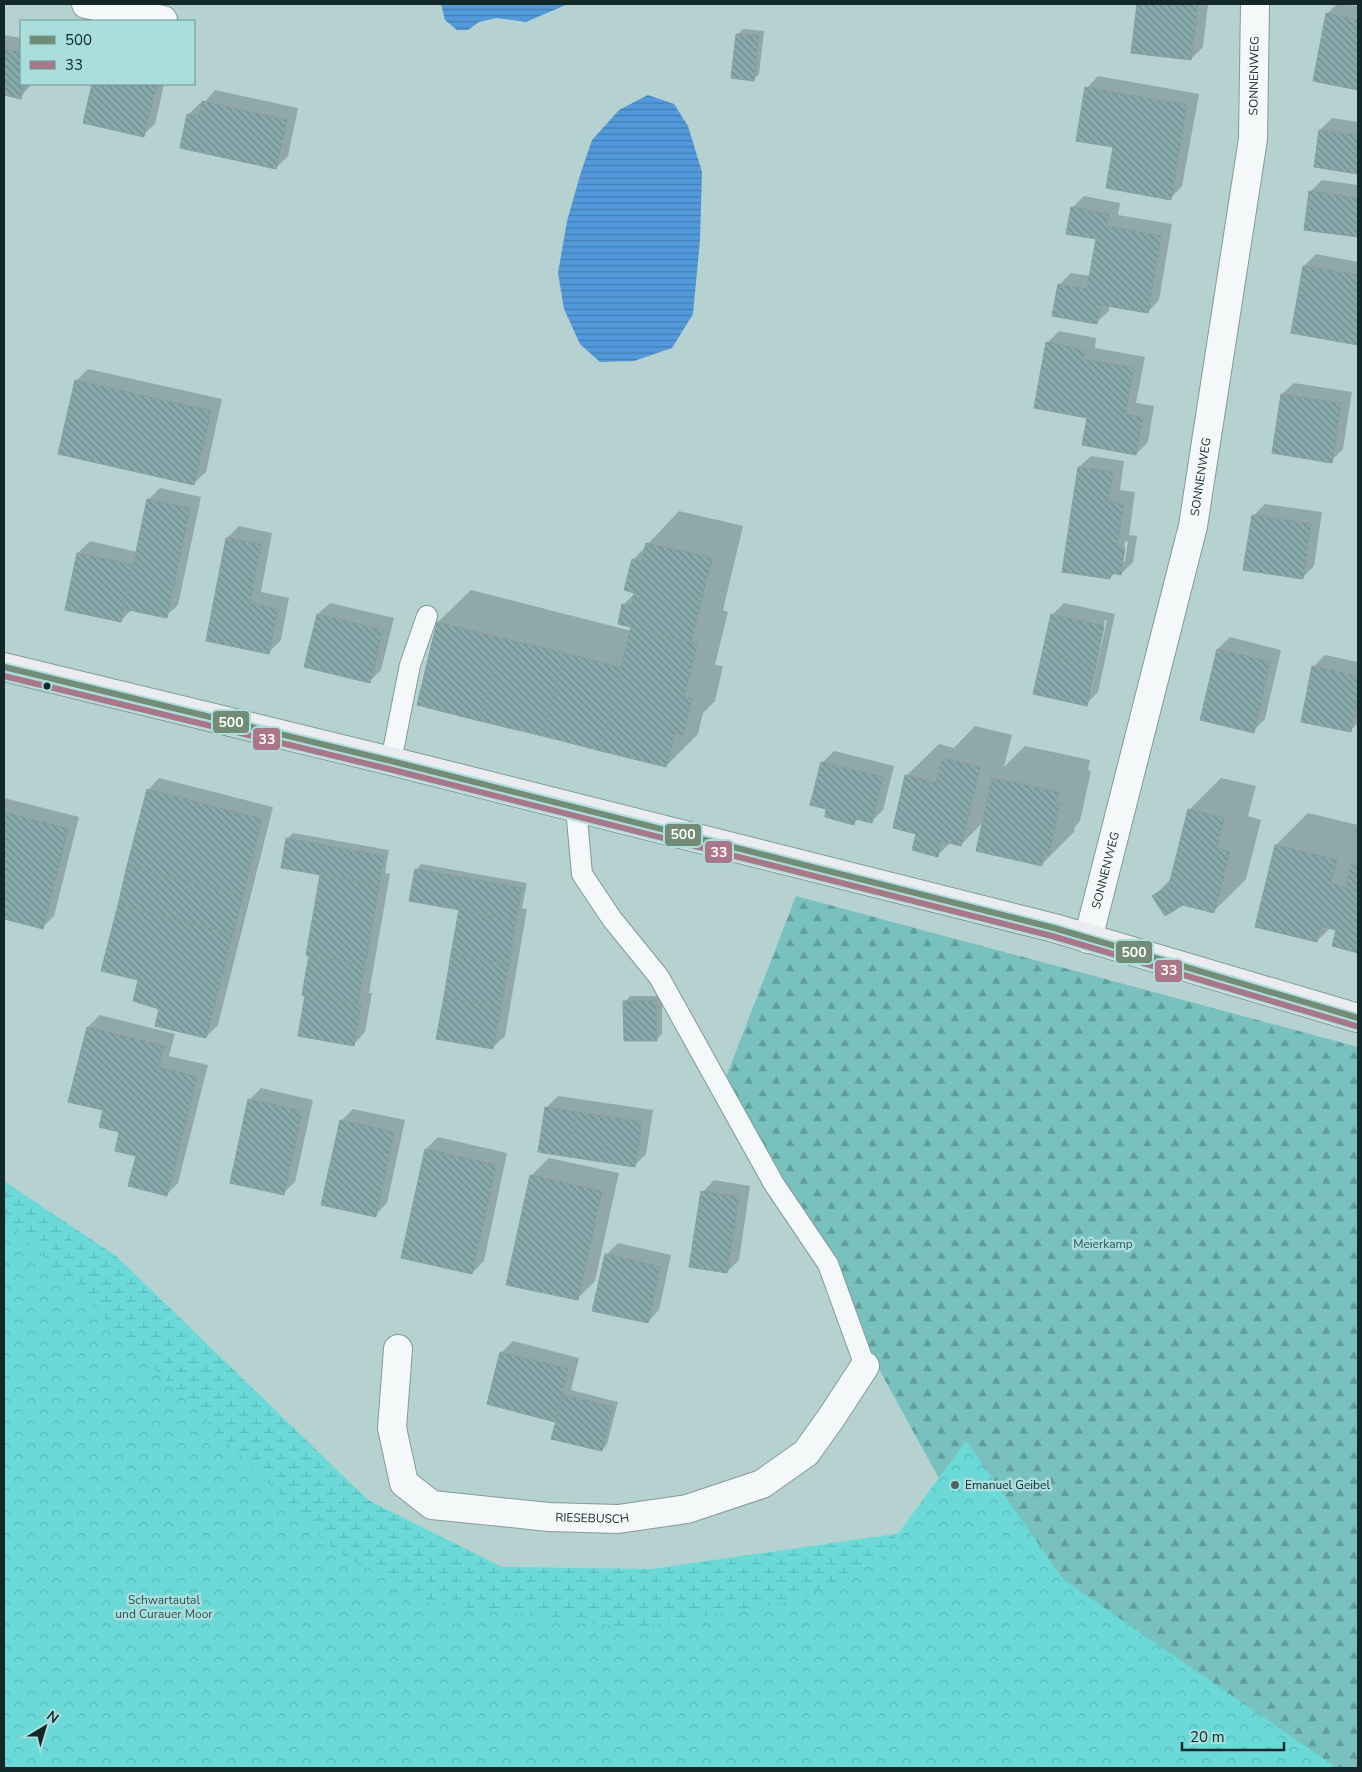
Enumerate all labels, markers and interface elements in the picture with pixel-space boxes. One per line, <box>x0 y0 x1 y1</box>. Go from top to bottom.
legend <box>20 20 195 85</box>
text: 500 <box>65 30 92 50</box>
street label: SONNENWEG <box>1245 36 1263 115</box>
text: 33 <box>65 55 83 75</box>
street label: SONNENWEG <box>1187 436 1215 517</box>
unlabelled marker <box>42 681 52 691</box>
line badge: 500 <box>212 710 250 734</box>
text: 500 <box>218 713 244 732</box>
line badge: 33 <box>252 727 281 751</box>
text: 33 <box>259 730 275 749</box>
line badge: 500 <box>664 823 702 847</box>
text: 500 <box>670 825 696 844</box>
street label: SONNENWEG <box>1088 830 1123 911</box>
line badge: 33 <box>704 840 733 864</box>
text: 33 <box>711 843 727 862</box>
line badge: 500 <box>1115 940 1153 964</box>
text: 500 <box>1121 943 1147 962</box>
line badge: 33 <box>1154 959 1183 983</box>
text: 33 <box>1161 961 1177 980</box>
park label: Meierkamp <box>1073 1236 1133 1252</box>
place label: Emanuel Geibel <box>965 1477 1050 1493</box>
marker: Emanuel Geibel <box>949 1479 961 1491</box>
street label: RIESEBUSCH <box>555 1509 630 1527</box>
park label: Schwartautal und Curauer Moor <box>115 1592 213 1622</box>
north arrow <box>20 1702 70 1752</box>
text: N <box>43 1706 63 1728</box>
scale bar <box>1182 1720 1284 1752</box>
text: 20 m <box>1190 1727 1225 1747</box>

